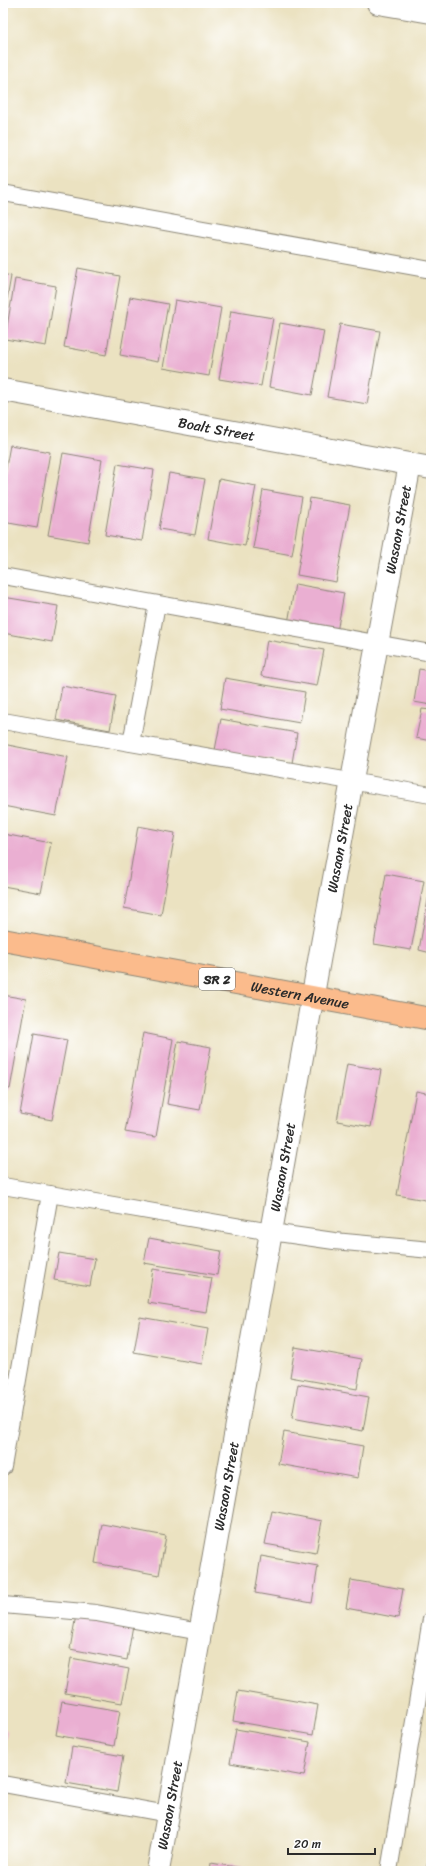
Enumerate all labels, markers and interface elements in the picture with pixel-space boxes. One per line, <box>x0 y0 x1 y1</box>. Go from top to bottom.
street label: Boalt Street <box>176 410 257 449</box>
street label: Wasaon Street <box>378 483 419 576</box>
street label: Wasaon Street <box>320 801 361 895</box>
road number: SR 2 <box>199 968 235 990</box>
street label: Western Avenue <box>249 974 351 1017</box>
street label: Wasaon Street <box>263 1120 303 1214</box>
street label: Wasaon Street <box>206 1439 247 1533</box>
street label: Wasaon Street <box>150 1759 190 1852</box>
scale bar <box>288 1830 375 1856</box>
text: 20 m <box>294 1833 321 1855</box>

